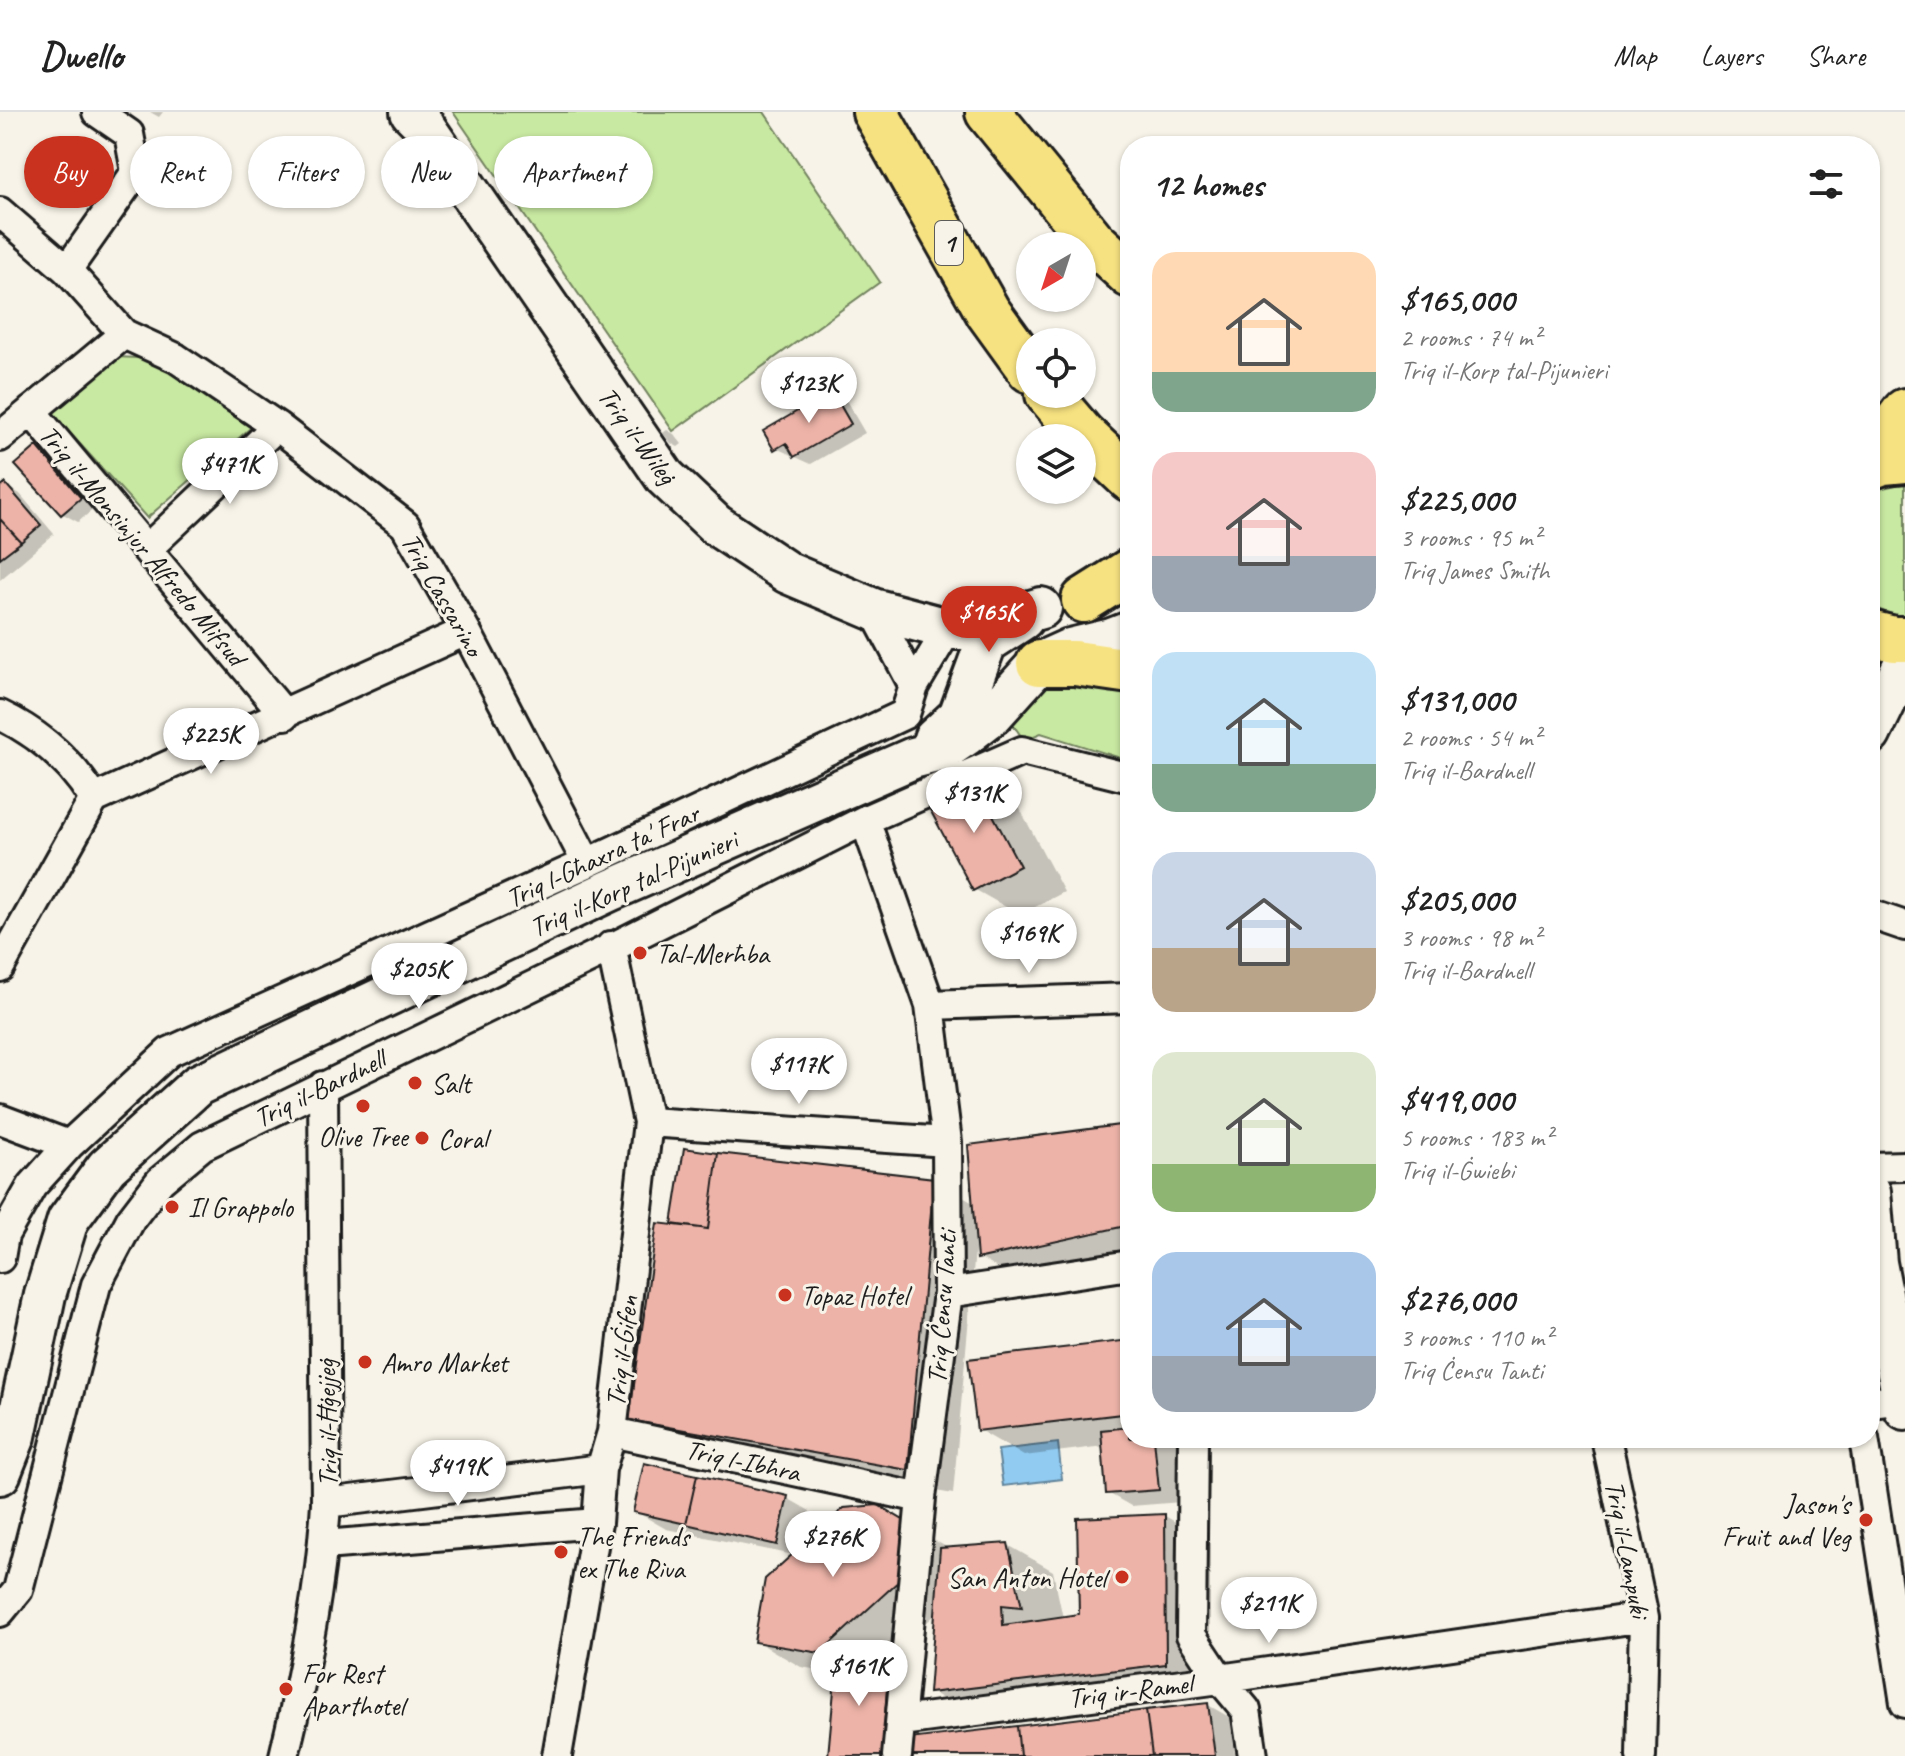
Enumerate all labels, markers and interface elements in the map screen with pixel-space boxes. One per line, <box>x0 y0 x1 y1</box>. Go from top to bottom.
text: Dwello <box>40 32 123 79</box>
text: Map <box>1614 38 1657 73</box>
text: Layers <box>1701 38 1762 73</box>
text: Share <box>1806 38 1865 73</box>
chip: Buy <box>24 136 114 208</box>
chip: Rent <box>130 136 232 208</box>
chip: Filters <box>248 136 365 208</box>
chip: New <box>381 136 478 208</box>
chip: Apartment <box>494 136 653 208</box>
icon: filters <box>1804 162 1848 206</box>
text: 12 homes <box>1152 163 1263 206</box>
road number: 1 <box>935 221 963 265</box>
north arrow <box>1016 232 1096 312</box>
map controls <box>1016 232 1096 504</box>
text: $165,000 <box>1400 278 1514 321</box>
icon: home <box>1216 284 1312 380</box>
text: 2 rooms · 74 m² <box>1400 321 1541 354</box>
button: locate <box>1016 328 1096 408</box>
text: Triq il-Korp tal-Pijunieri <box>1400 354 1608 387</box>
pin: $123K <box>753 357 865 425</box>
text: $123K <box>779 366 839 399</box>
street label: Triq il-Wileġ <box>590 380 685 492</box>
street label: Triq il-Monsinjur Alfredo Mifsud <box>32 418 256 676</box>
button: layers <box>1016 424 1096 504</box>
pin: $471K <box>174 438 286 506</box>
text: $471K <box>200 447 260 480</box>
text: $225,000 <box>1400 478 1513 521</box>
icon: home <box>1216 484 1312 580</box>
text: 3 rooms · 95 m² <box>1400 521 1541 554</box>
street label: Triq Cassarino <box>393 526 493 665</box>
text: Triq James Smith <box>1400 554 1549 587</box>
pin: $165K <box>933 586 1045 654</box>
text: $165K <box>959 595 1019 628</box>
text: $131,000 <box>1400 678 1514 721</box>
icon: home <box>1216 684 1312 780</box>
pin: $225K <box>155 708 267 776</box>
text: $225K <box>181 717 241 750</box>
text: 2 rooms · 54 m² <box>1400 721 1541 754</box>
text: Triq il-Bardnell <box>1400 754 1531 787</box>
pin: $131K <box>918 767 1030 835</box>
text: $131K <box>944 776 1004 809</box>
street label: Triq l-Għaxra ta' Frar <box>500 795 706 916</box>
street label: Triq il-Korp tal-Pijunieri <box>524 820 746 945</box>
text: $205,000 <box>1400 878 1513 921</box>
icon: home <box>1216 884 1312 980</box>
pin: $169K <box>973 907 1085 975</box>
text: $169K <box>999 916 1059 949</box>
text: 3 rooms · 98 m² <box>1400 921 1541 954</box>
place label: Tal-Merħba <box>656 936 771 971</box>
pin: $205K <box>363 943 475 1011</box>
marker: Tal-Merħba <box>631 944 649 962</box>
text: $205K <box>389 952 449 985</box>
text: Triq il-Bardnell <box>1400 954 1531 987</box>
pin: $117K <box>743 1038 855 1106</box>
street label: Triq il-Bardnell <box>248 1039 395 1135</box>
text: $117K <box>769 1047 829 1080</box>
place label: Salt <box>431 1066 473 1101</box>
marker: Salt <box>406 1074 424 1092</box>
text: $419,000 <box>1400 1078 1513 1121</box>
icon: home <box>1216 1084 1312 1180</box>
marker: Olive Tree <box>354 1097 372 1115</box>
place label: Olive Tree <box>318 1119 410 1154</box>
place label: Coral <box>438 1121 492 1156</box>
text: 5 rooms · 183 m² <box>1400 1121 1552 1154</box>
marker: Coral <box>413 1129 431 1147</box>
text: Triq il-Ġwiebi <box>1400 1154 1514 1187</box>
place label: Il Grappolo <box>188 1190 295 1225</box>
marker: Il Grappolo <box>163 1198 181 1216</box>
street label: Triq Ċensu Tanti <box>919 1225 965 1385</box>
place label: Topaz Hotel <box>801 1278 913 1313</box>
text: $276,000 <box>1400 1278 1514 1321</box>
icon: home <box>1216 1284 1312 1380</box>
marker: Topaz Hotel <box>776 1286 794 1304</box>
street label: Triq il-Ġifen <box>597 1293 646 1409</box>
text: 3 rooms · 110 m² <box>1400 1321 1552 1354</box>
place label: Amro Market <box>381 1345 510 1380</box>
marker: Amro Market <box>356 1353 374 1371</box>
text: Triq Ċensu Tanti <box>1400 1354 1543 1387</box>
street label: Triq il-Ħġejjeġ <box>308 1358 345 1487</box>
street label: Triq l-Ibħra <box>682 1431 805 1490</box>
pin: $419K <box>402 1440 514 1508</box>
text: $419K <box>428 1449 488 1482</box>
street label: Triq il-Lampuki <box>1597 1478 1659 1624</box>
place label: Jason's Fruit and Veg <box>1722 1487 1852 1554</box>
pin: $276K <box>777 1511 889 1579</box>
marker: Jason's Fruit and Veg <box>1857 1511 1875 1529</box>
place label: The Friends ex The Riva <box>577 1519 692 1586</box>
text: $276K <box>803 1520 863 1553</box>
marker: The Friends ex The Riva <box>552 1543 570 1561</box>
place label: San Anton Hotel <box>947 1560 1111 1595</box>
marker: San Anton Hotel <box>1113 1568 1131 1586</box>
pin: $211K <box>1213 1577 1325 1645</box>
text: $211K <box>1239 1586 1299 1619</box>
pin: $161K <box>803 1640 915 1708</box>
text: $161K <box>829 1649 889 1682</box>
place label: For Rest Aparthotel <box>302 1656 409 1723</box>
street label: Triq ir-Ramel <box>1066 1665 1199 1715</box>
marker: For Rest Aparthotel <box>277 1680 295 1698</box>

